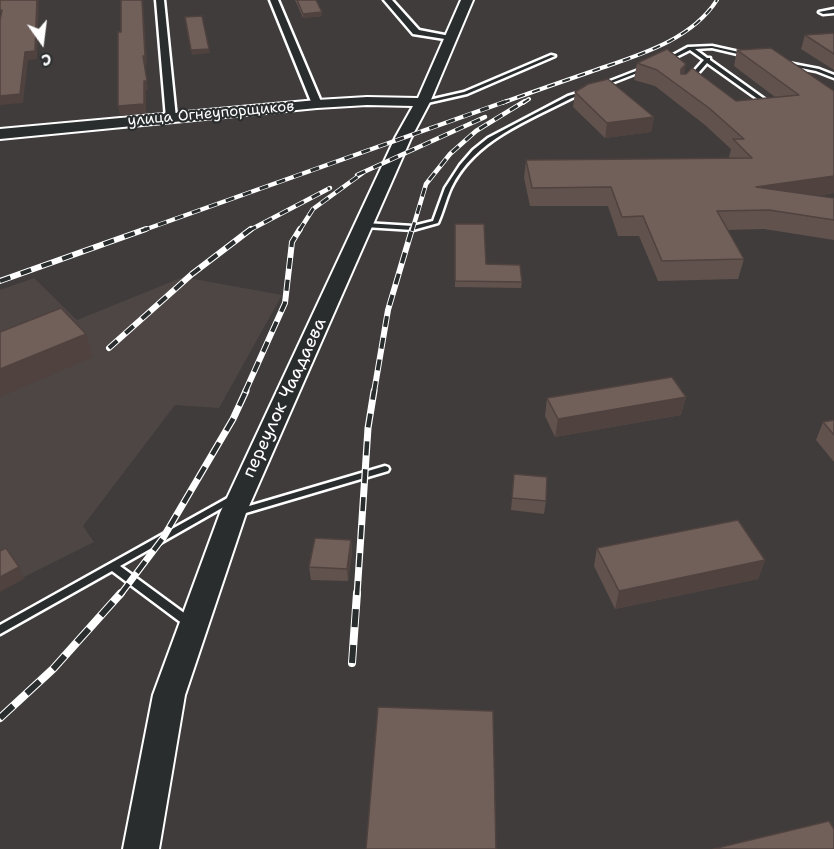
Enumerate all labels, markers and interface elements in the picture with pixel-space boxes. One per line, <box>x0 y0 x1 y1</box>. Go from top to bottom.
north arrow <box>12 12 72 72</box>
text: С <box>39 49 54 71</box>
street label: улица Огнеупорщиков <box>127 98 295 130</box>
street label: переулок Чаадаева <box>238 315 332 481</box>

